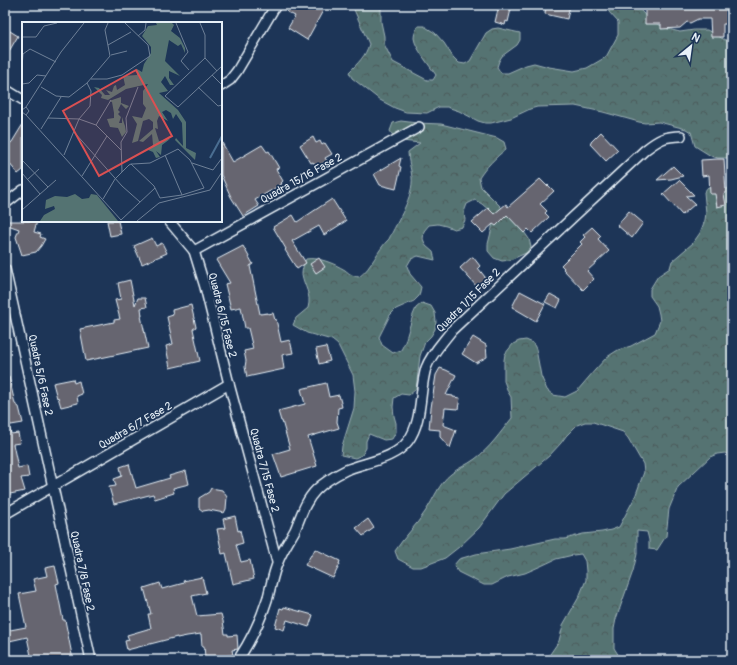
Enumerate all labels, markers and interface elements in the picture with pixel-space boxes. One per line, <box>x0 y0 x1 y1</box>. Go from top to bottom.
inset map <box>22 22 222 222</box>
north arrow <box>671 26 711 66</box>
text: N <box>689 30 703 45</box>
street label: Quadra 15/16 Fase 2 <box>258 151 344 206</box>
street label: Quadra 1/15 Fase 2 <box>434 266 503 335</box>
street label: Quadra 6/15 Fase 2 <box>206 271 239 359</box>
street label: Quadra 5/6 Fase 2 <box>26 333 55 417</box>
street label: Quadra 6/7 Fase 2 <box>96 399 174 452</box>
street label: Quadra 7/15 Fase 2 <box>247 427 282 514</box>
street label: Quadra 7/8 Fase 2 <box>68 530 97 612</box>

